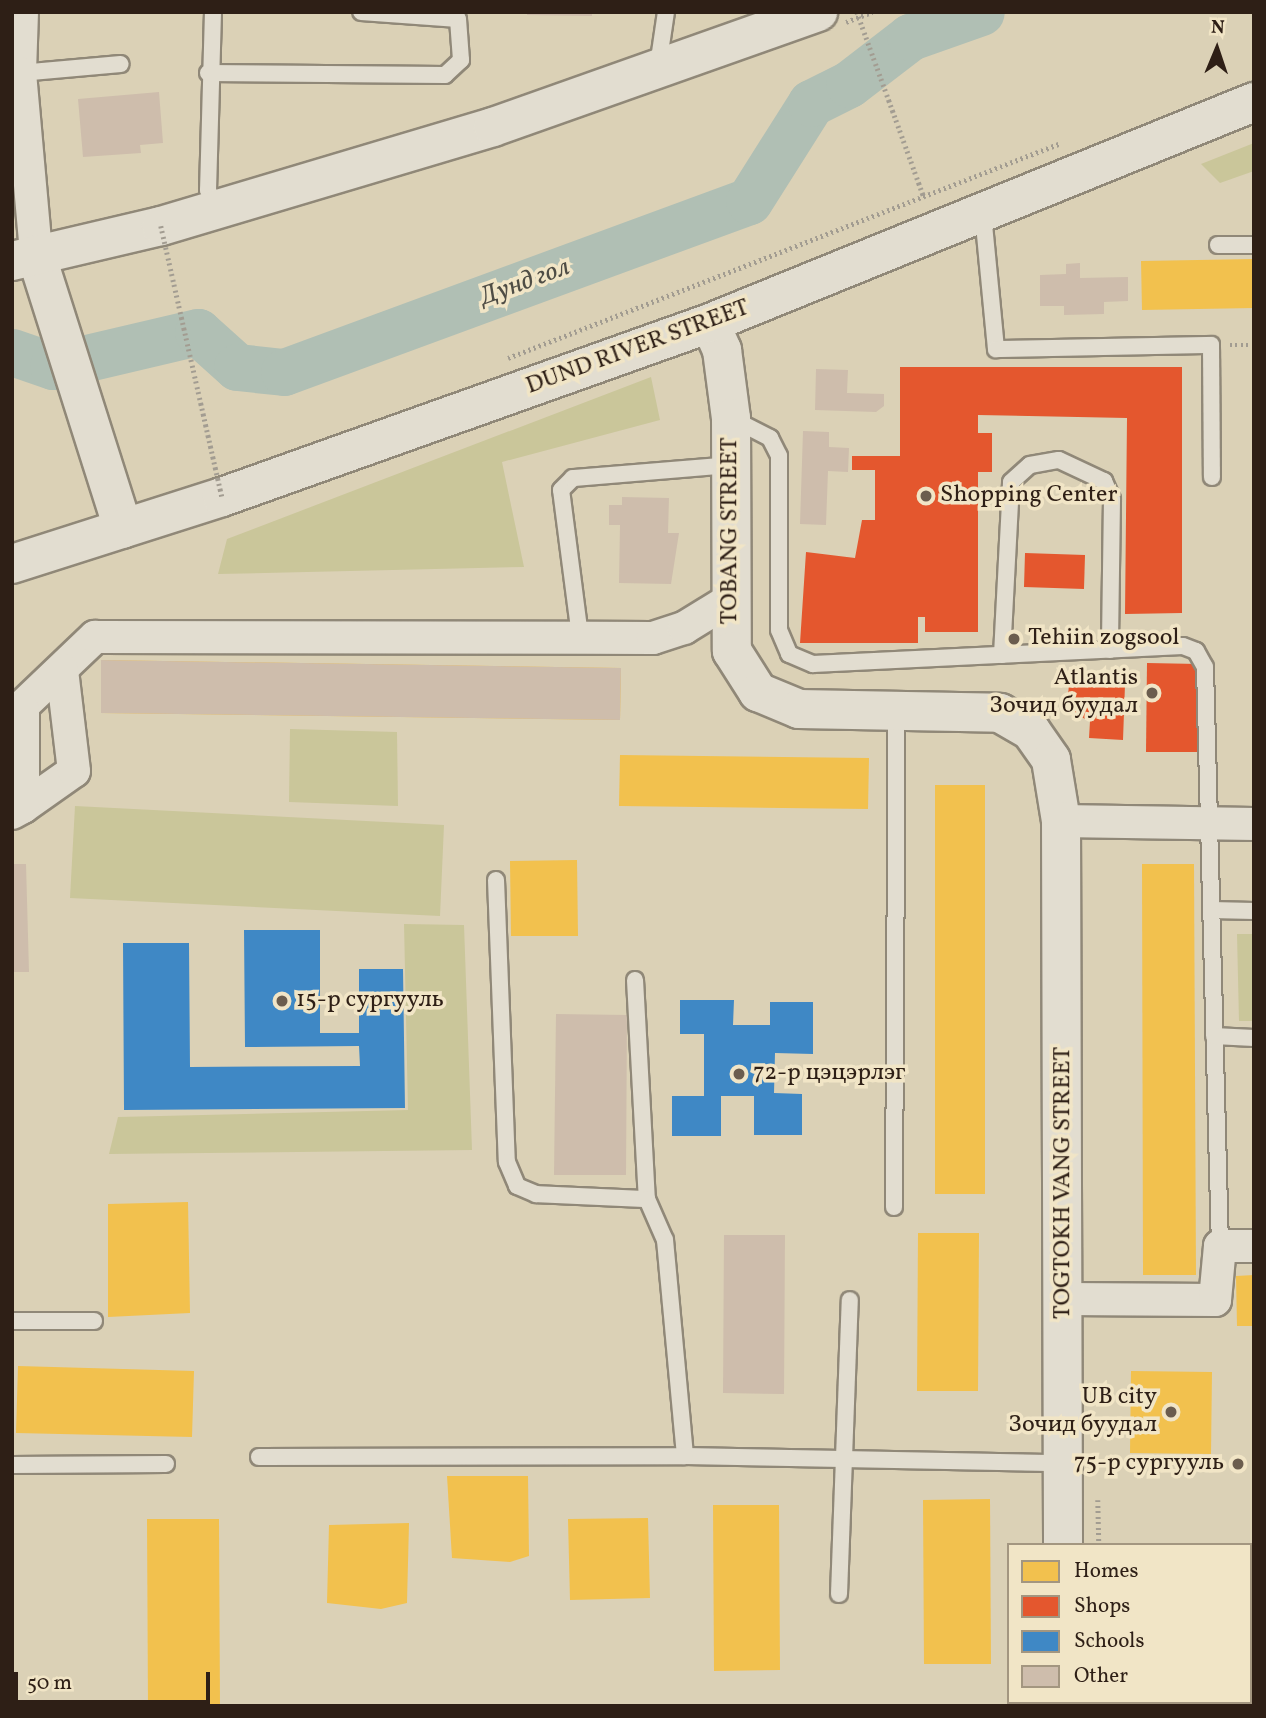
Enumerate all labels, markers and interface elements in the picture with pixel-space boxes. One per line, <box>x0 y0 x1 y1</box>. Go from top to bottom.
north arrow <box>1182 14 1252 84</box>
text: N <box>1210 15 1225 41</box>
water label: Дунд гол <box>476 252 574 314</box>
street label: DUND RIVER STREET <box>522 294 754 402</box>
street label: TOBANG STREET <box>717 437 745 625</box>
place label: Shopping Center <box>940 482 1117 510</box>
marker: Shopping Center <box>918 488 934 504</box>
place label: Tehiin zogsool <box>1028 625 1179 653</box>
marker: Tehiin zogsool <box>1006 631 1022 647</box>
place label: Atlantis Зочид буудал <box>989 665 1138 721</box>
marker: Atlantis Зочид буудал <box>1144 685 1160 701</box>
place label: 15-р сургууль <box>296 987 444 1015</box>
marker: 15-р сургууль <box>274 993 290 1009</box>
street label: TOGTOKH VANG STREET <box>1050 1046 1078 1320</box>
place label: 72-р цэцэрлэг <box>753 1060 906 1088</box>
marker: 72-р цэцэрлэг <box>731 1066 747 1082</box>
place label: UB city Зочид буудал <box>1008 1384 1157 1440</box>
marker: UB city Зочид буудал <box>1163 1404 1179 1420</box>
place label: 75-р сургууль <box>1074 1450 1224 1478</box>
marker: 75-р сургууль <box>1230 1456 1246 1472</box>
legend <box>1007 1543 1252 1704</box>
text: Homes <box>1074 1557 1139 1586</box>
text: Shops <box>1074 1592 1130 1621</box>
text: Schools <box>1074 1627 1144 1656</box>
scale bar <box>18 1658 214 1702</box>
text: Other <box>1074 1662 1128 1691</box>
text: 50 m <box>27 1669 72 1698</box>

